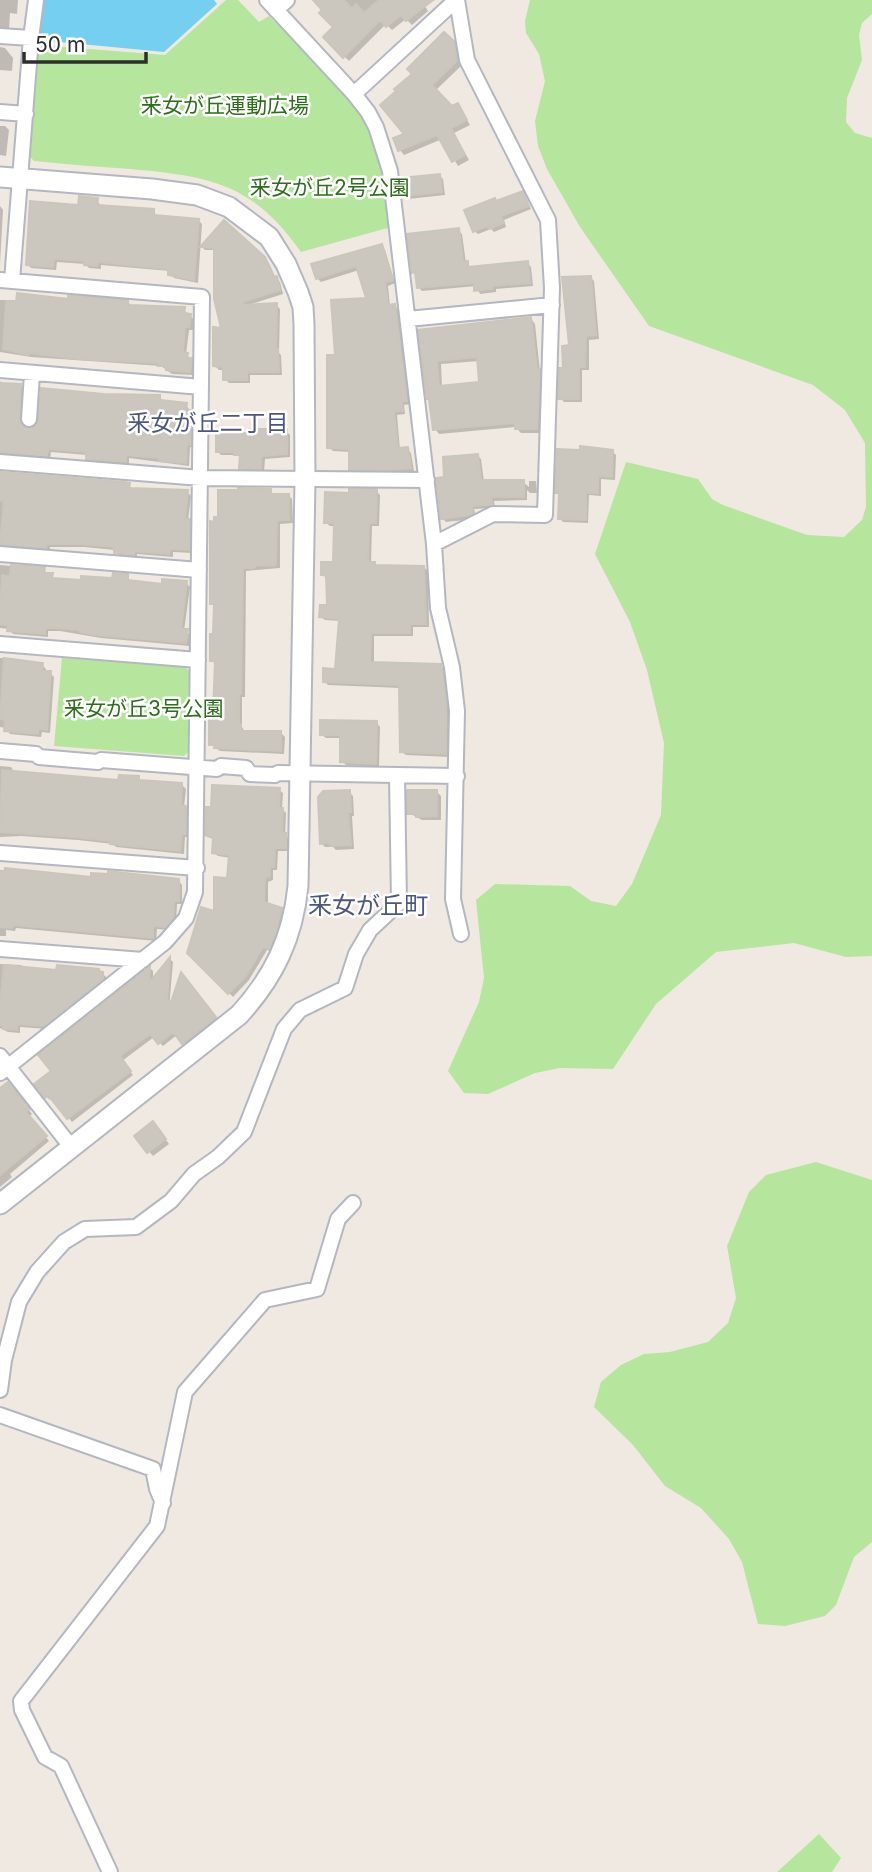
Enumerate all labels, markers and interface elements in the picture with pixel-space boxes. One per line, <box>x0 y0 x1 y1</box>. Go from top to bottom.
scale bar <box>24 21 147 65</box>
text: 50 m <box>35 32 85 57</box>
park label: 釆女が丘運動広場 <box>141 93 309 118</box>
park label: 釆女が丘2号公園 <box>250 175 410 200</box>
district label: 釆女が丘二丁目 <box>128 409 289 437</box>
park label: 釆女が丘3号公園 <box>64 696 224 721</box>
district label: 釆女が丘町 <box>308 891 428 920</box>

